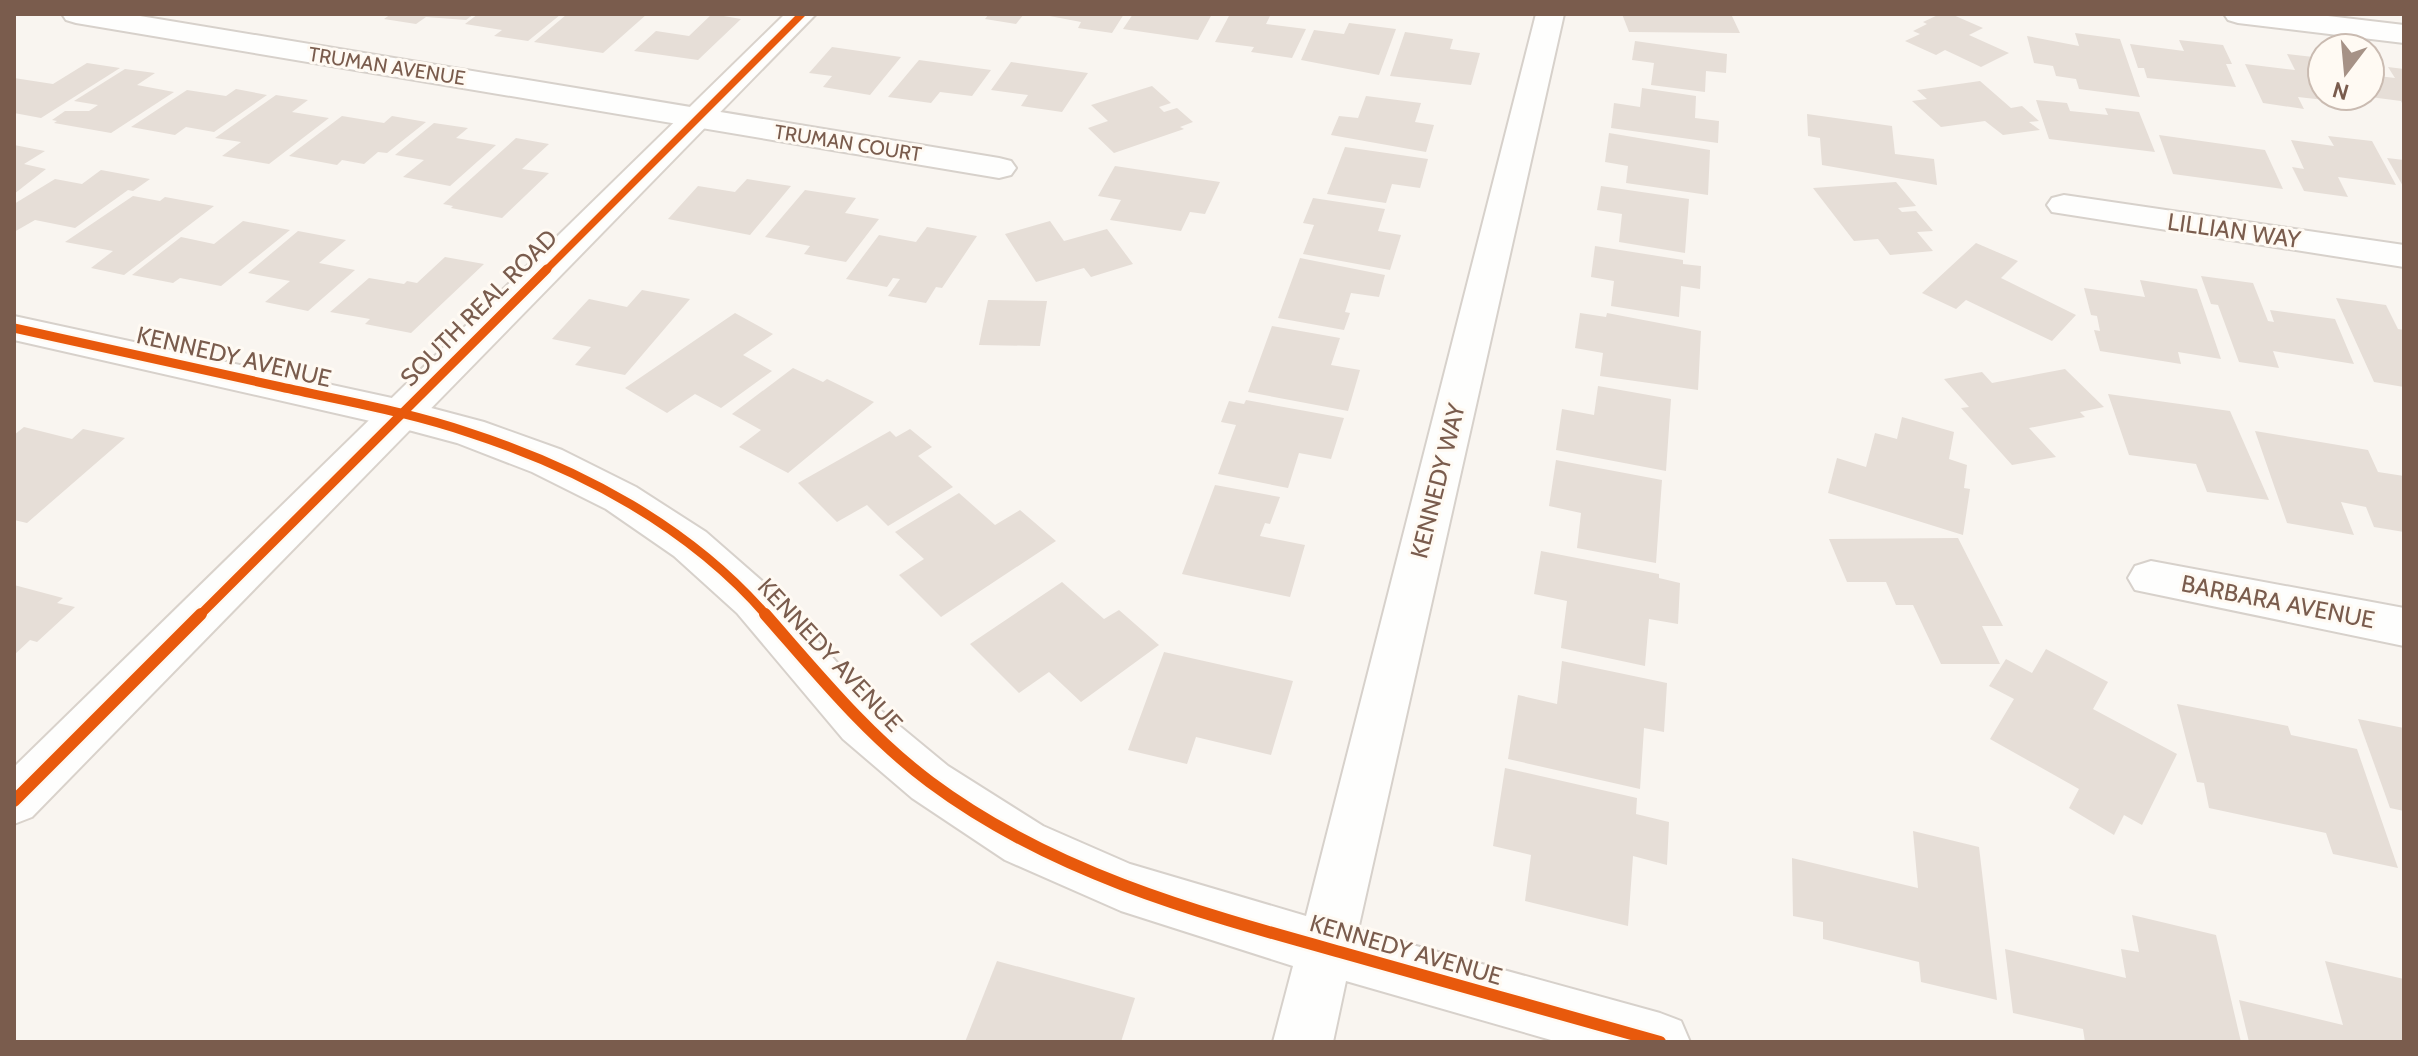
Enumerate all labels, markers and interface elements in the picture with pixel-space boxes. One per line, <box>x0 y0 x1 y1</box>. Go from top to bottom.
north arrow <box>2306 32 2386 112</box>
street label: TRUMAN AVENUE <box>307 42 467 90</box>
text: N <box>2329 76 2352 106</box>
street label: TRUMAN COURT <box>773 120 924 167</box>
street label: LILLIAN WAY <box>2166 207 2303 254</box>
street label: SOUTH REAL ROAD <box>394 223 563 392</box>
street label: KENNEDY AVENUE <box>134 320 334 393</box>
street label: KENNEDY WAY <box>1404 400 1471 561</box>
street label: BARBARA AVENUE <box>2179 569 2377 634</box>
street label: KENNEDY AVENUE <box>752 572 909 737</box>
street label: KENNEDY AVENUE <box>1307 908 1506 991</box>

